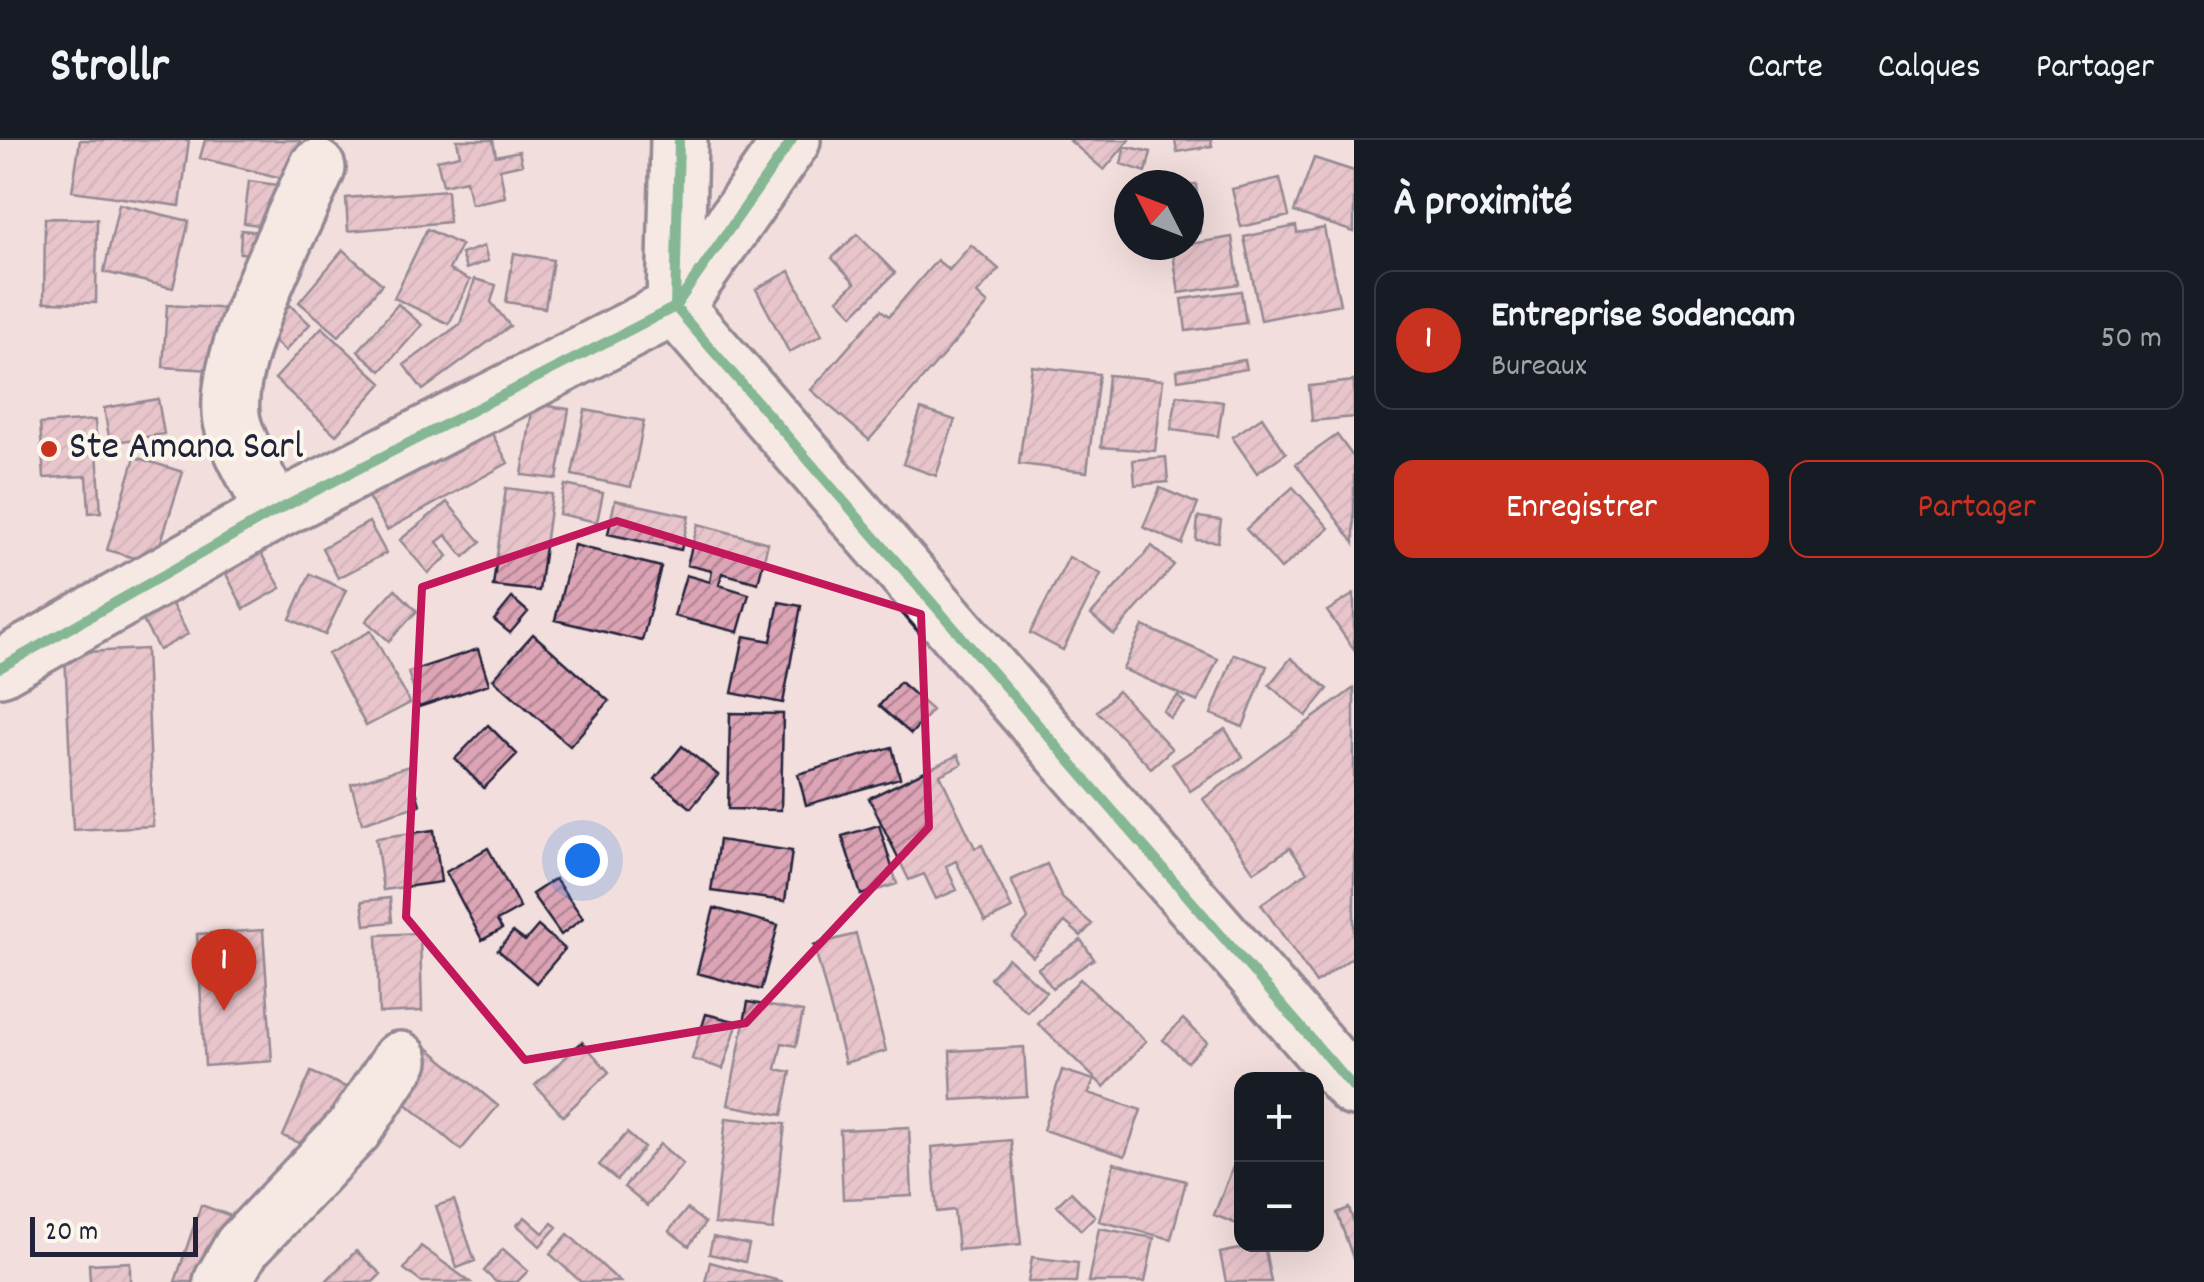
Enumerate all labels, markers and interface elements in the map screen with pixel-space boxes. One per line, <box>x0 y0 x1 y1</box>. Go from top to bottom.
text: Strollr <box>50 35 169 104</box>
text: Carte <box>1748 44 1823 94</box>
text: Calques <box>1878 44 1981 94</box>
text: Partager <box>2036 44 2154 94</box>
north arrow <box>1114 170 1204 260</box>
text: À proximité <box>1394 175 1572 235</box>
text: Entreprise Sodencam <box>1491 290 1796 345</box>
text: 1 <box>1425 317 1432 363</box>
text: 50 m <box>2100 317 2162 363</box>
text: Bureaux <box>1491 345 1587 391</box>
place label: Ste Amana Sarl <box>69 421 303 478</box>
marker: Ste Amana Sarl <box>38 438 60 460</box>
button: Enregistrer <box>1394 460 1769 558</box>
button: Partager <box>1789 460 2164 558</box>
your location <box>557 835 608 886</box>
pin: 1 <box>192 928 256 1011</box>
map controls <box>1234 1072 1324 1252</box>
button: + <box>1234 1072 1324 1162</box>
button: − <box>1234 1162 1324 1252</box>
scale bar <box>30 1212 198 1256</box>
text: 20 m <box>45 1214 98 1254</box>

